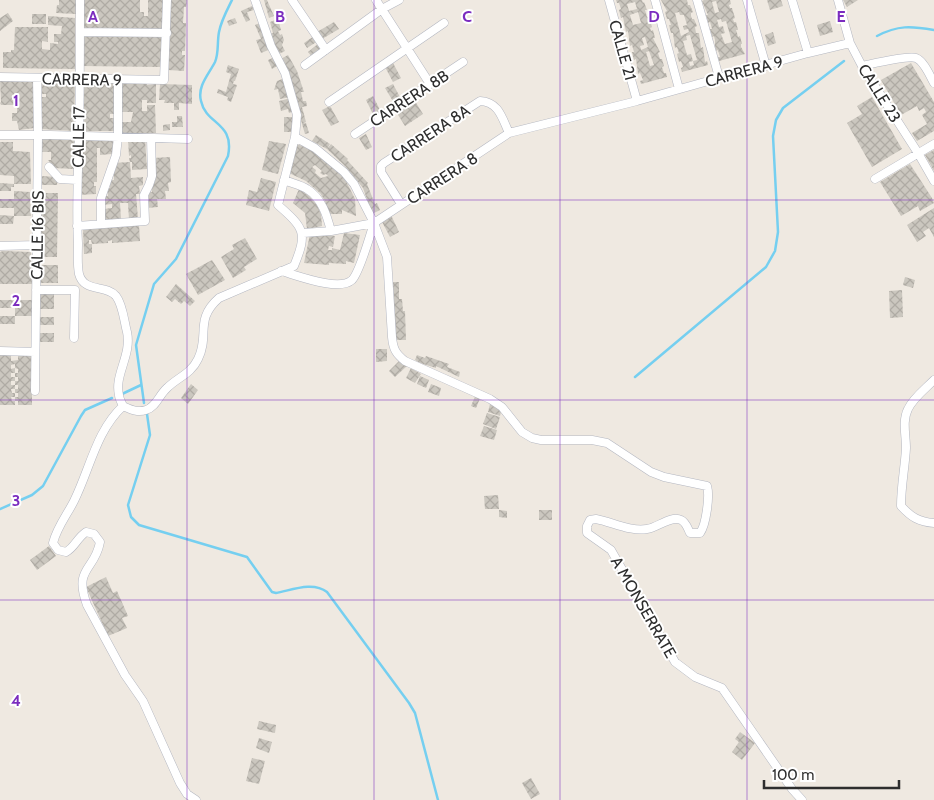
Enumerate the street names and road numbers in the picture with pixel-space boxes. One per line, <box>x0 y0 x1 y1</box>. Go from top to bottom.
street label: CALLE 21 <box>605 18 640 82</box>
street label: CARRERA 9 <box>703 52 785 91</box>
street label: CALLE 23 <box>854 61 905 126</box>
street label: CARRERA 8B <box>366 66 453 131</box>
street label: CARRERA 9 <box>42 69 122 90</box>
street label: CARRERA 8A <box>387 101 474 166</box>
street label: CALLE 17 <box>68 106 89 168</box>
street label: CARRERA 8 <box>403 148 481 208</box>
street label: CALLE 16 BIS <box>27 190 48 280</box>
street label: A MONSERRATE <box>607 553 680 661</box>

